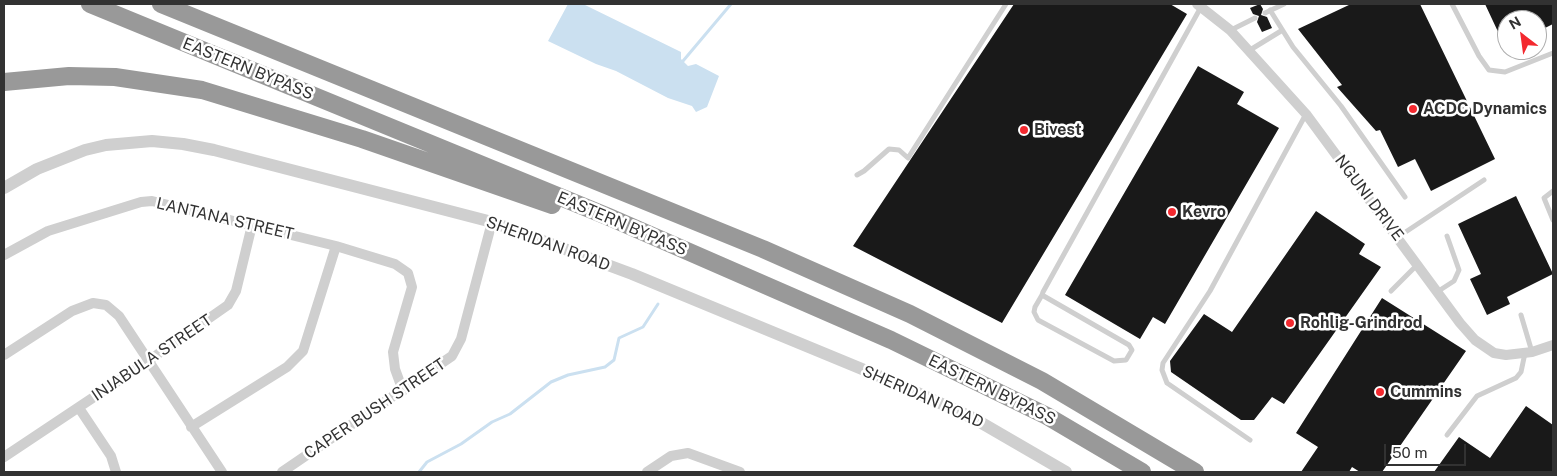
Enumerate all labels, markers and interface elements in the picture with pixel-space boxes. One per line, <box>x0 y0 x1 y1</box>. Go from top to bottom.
north arrow <box>1497 10 1547 60</box>
text: N <box>1506 13 1524 33</box>
street label: EASTERN BYPASS <box>180 34 316 104</box>
place label: ACDC Dynamics <box>1423 99 1547 119</box>
marker: ACDC Dynamics <box>1407 103 1419 115</box>
place label: Bivest <box>1034 120 1082 140</box>
marker: Bivest <box>1018 124 1030 136</box>
street label: NGUNI DRIVE <box>1330 151 1408 245</box>
street label: EASTERN BYPASS <box>554 188 690 260</box>
street label: LANTANA STREET <box>155 194 295 244</box>
place label: Kevro <box>1182 202 1226 222</box>
marker: Kevro <box>1166 206 1178 218</box>
street label: SHERIDAN ROAD <box>483 213 613 275</box>
street label: INJABULA STREET <box>88 311 216 405</box>
place label: Rohlig-Grindrod <box>1300 313 1423 333</box>
marker: Rohlig-Grindrod <box>1284 317 1296 329</box>
street label: EASTERN BYPASS <box>925 351 1059 429</box>
street label: CAPER BUSH STREET <box>301 355 449 463</box>
street label: SHERIDAN ROAD <box>859 362 987 432</box>
place label: Cummins <box>1390 382 1462 402</box>
marker: Cummins <box>1374 386 1386 398</box>
scale bar <box>1387 434 1470 466</box>
text: 50 m <box>1392 444 1427 461</box>

